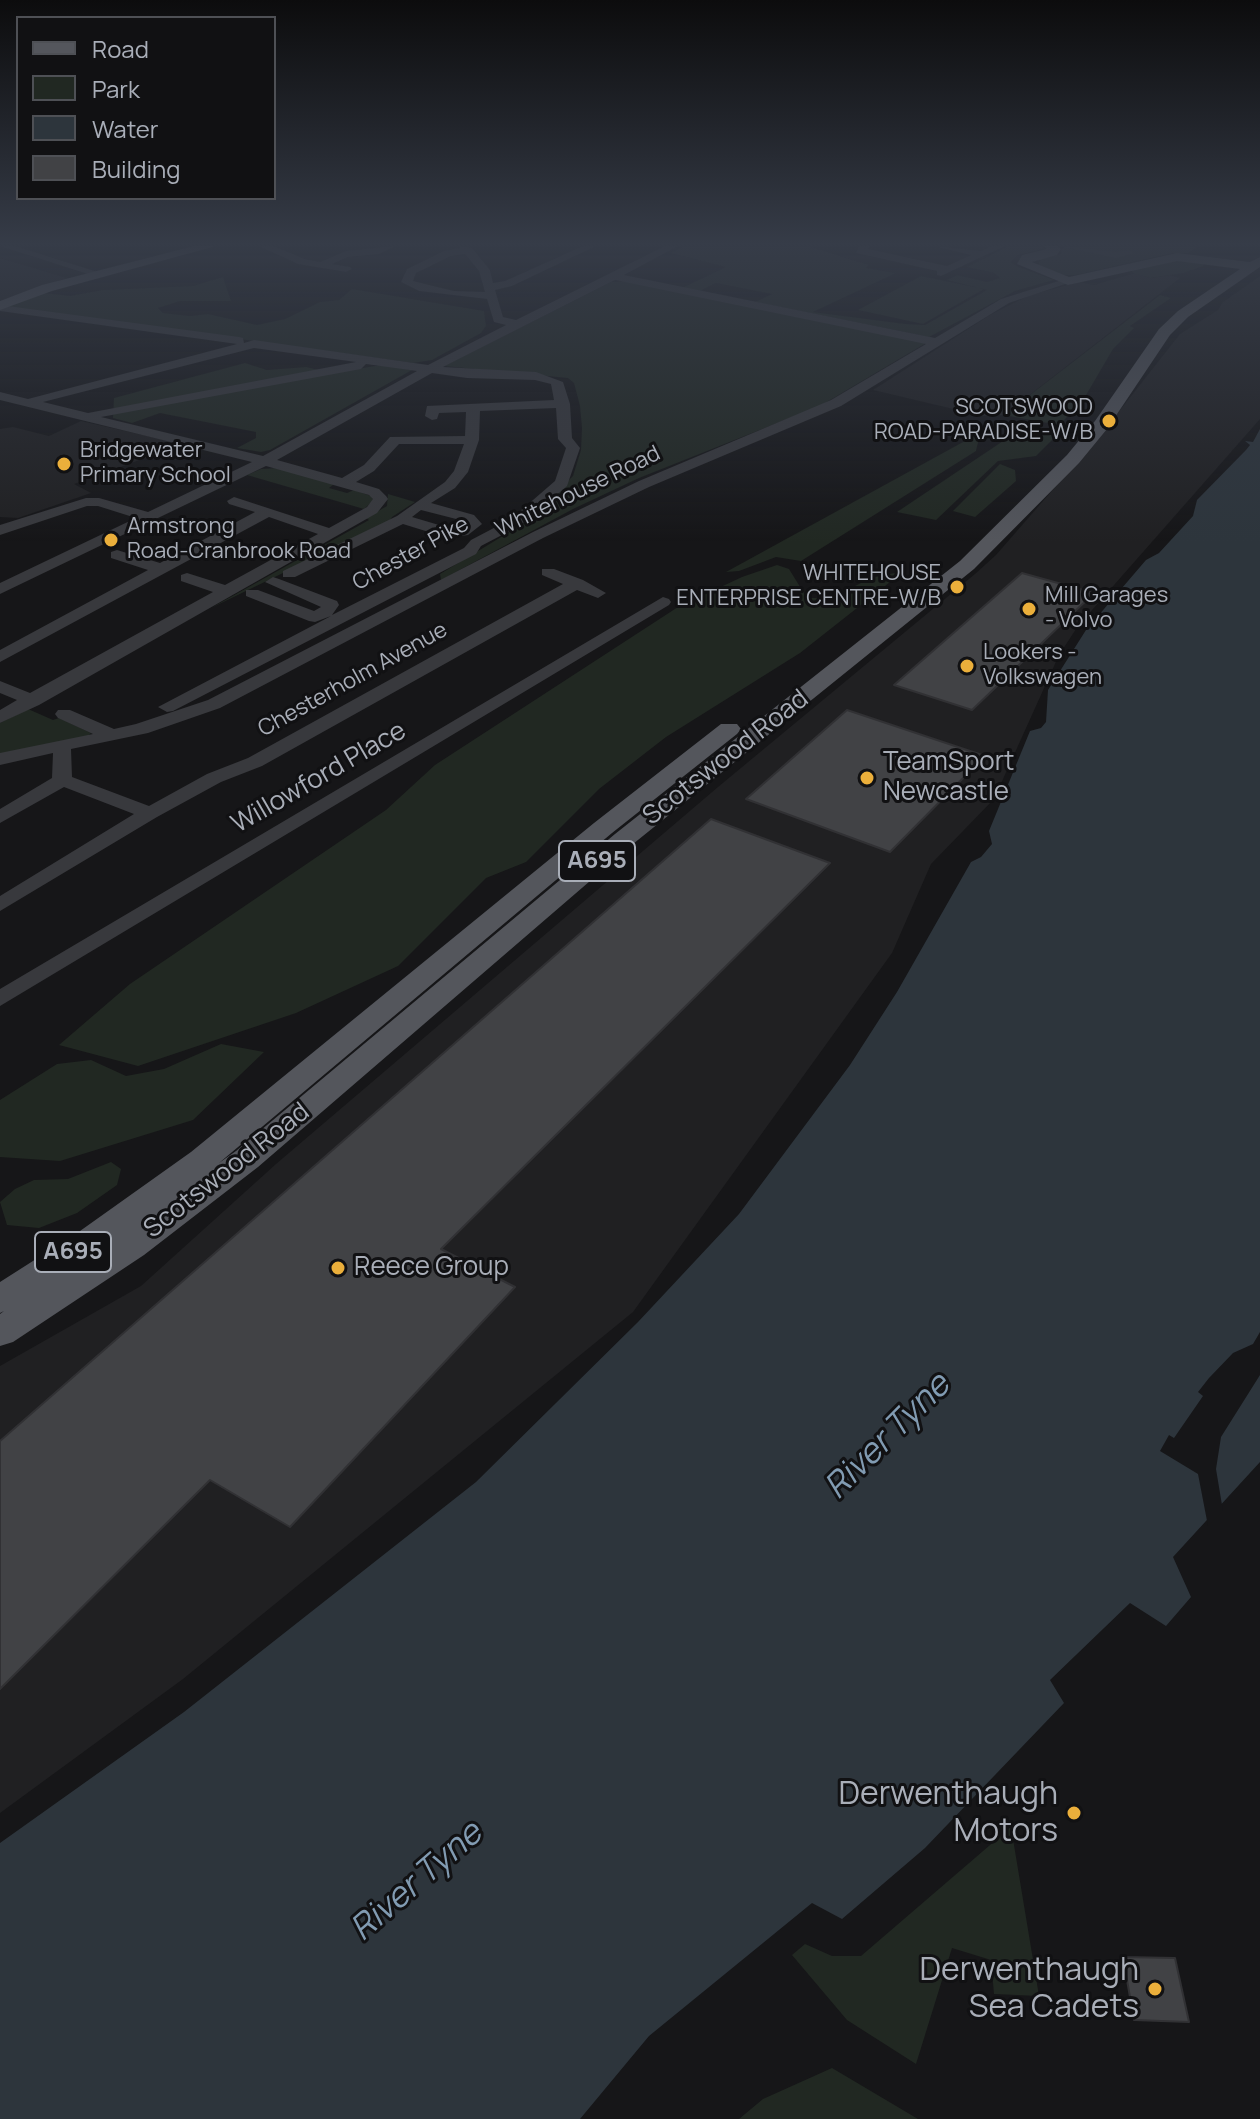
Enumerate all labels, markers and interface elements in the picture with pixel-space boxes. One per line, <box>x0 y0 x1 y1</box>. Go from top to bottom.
legend <box>16 16 276 200</box>
text: Road <box>92 32 149 65</box>
text: Park <box>92 72 140 105</box>
text: Water <box>92 112 159 145</box>
text: Building <box>92 152 180 185</box>
place label: SCOTSWOOD ROAD-PARADISE-W/B <box>874 395 1093 446</box>
marker: SCOTSWOOD ROAD-PARADISE-W/B <box>1100 412 1118 430</box>
place label: Bridgewater Primary School <box>80 438 231 490</box>
street label: Whitehouse Road <box>491 441 665 543</box>
marker: Bridgewater Primary School <box>55 455 73 473</box>
street label: Chester Pike <box>348 511 474 597</box>
place label: Armstrong Road-Cranbrook Road <box>127 514 351 566</box>
marker: Armstrong Road-Cranbrook Road <box>102 531 120 549</box>
place label: WHITEHOUSE ENTERPRISE CENTRE-W/B <box>676 561 941 612</box>
marker: WHITEHOUSE ENTERPRISE CENTRE-W/B <box>948 578 966 596</box>
place label: Mill Garages - Volvo <box>1045 583 1168 634</box>
marker: Mill Garages - Volvo <box>1020 600 1038 618</box>
street label: Chesterholm Avenue <box>254 617 452 743</box>
place label: Lookers - Volkswagen <box>983 640 1102 692</box>
marker: Lookers - Volkswagen <box>958 657 976 675</box>
street label: Scotswood Road <box>637 684 815 832</box>
street label: Willowford Place <box>226 715 412 841</box>
place label: TeamSport Newcastle <box>883 747 1014 808</box>
marker: TeamSport Newcastle <box>858 769 876 787</box>
road number: A695 <box>559 841 635 881</box>
street label: Scotswood Road <box>138 1097 316 1245</box>
road number: A695 <box>35 1232 111 1272</box>
place label: Reece Group <box>354 1252 509 1284</box>
marker: Reece Group <box>329 1259 347 1277</box>
water label: River Tyne <box>817 1366 959 1508</box>
place label: Derwenthaugh Motors <box>839 1776 1058 1851</box>
marker: Derwenthaugh Motors <box>1065 1804 1083 1822</box>
water label: River Tyne <box>343 1814 491 1950</box>
place label: Derwenthaugh Sea Cadets <box>920 1952 1139 2027</box>
marker: Derwenthaugh Sea Cadets <box>1146 1980 1164 1998</box>

